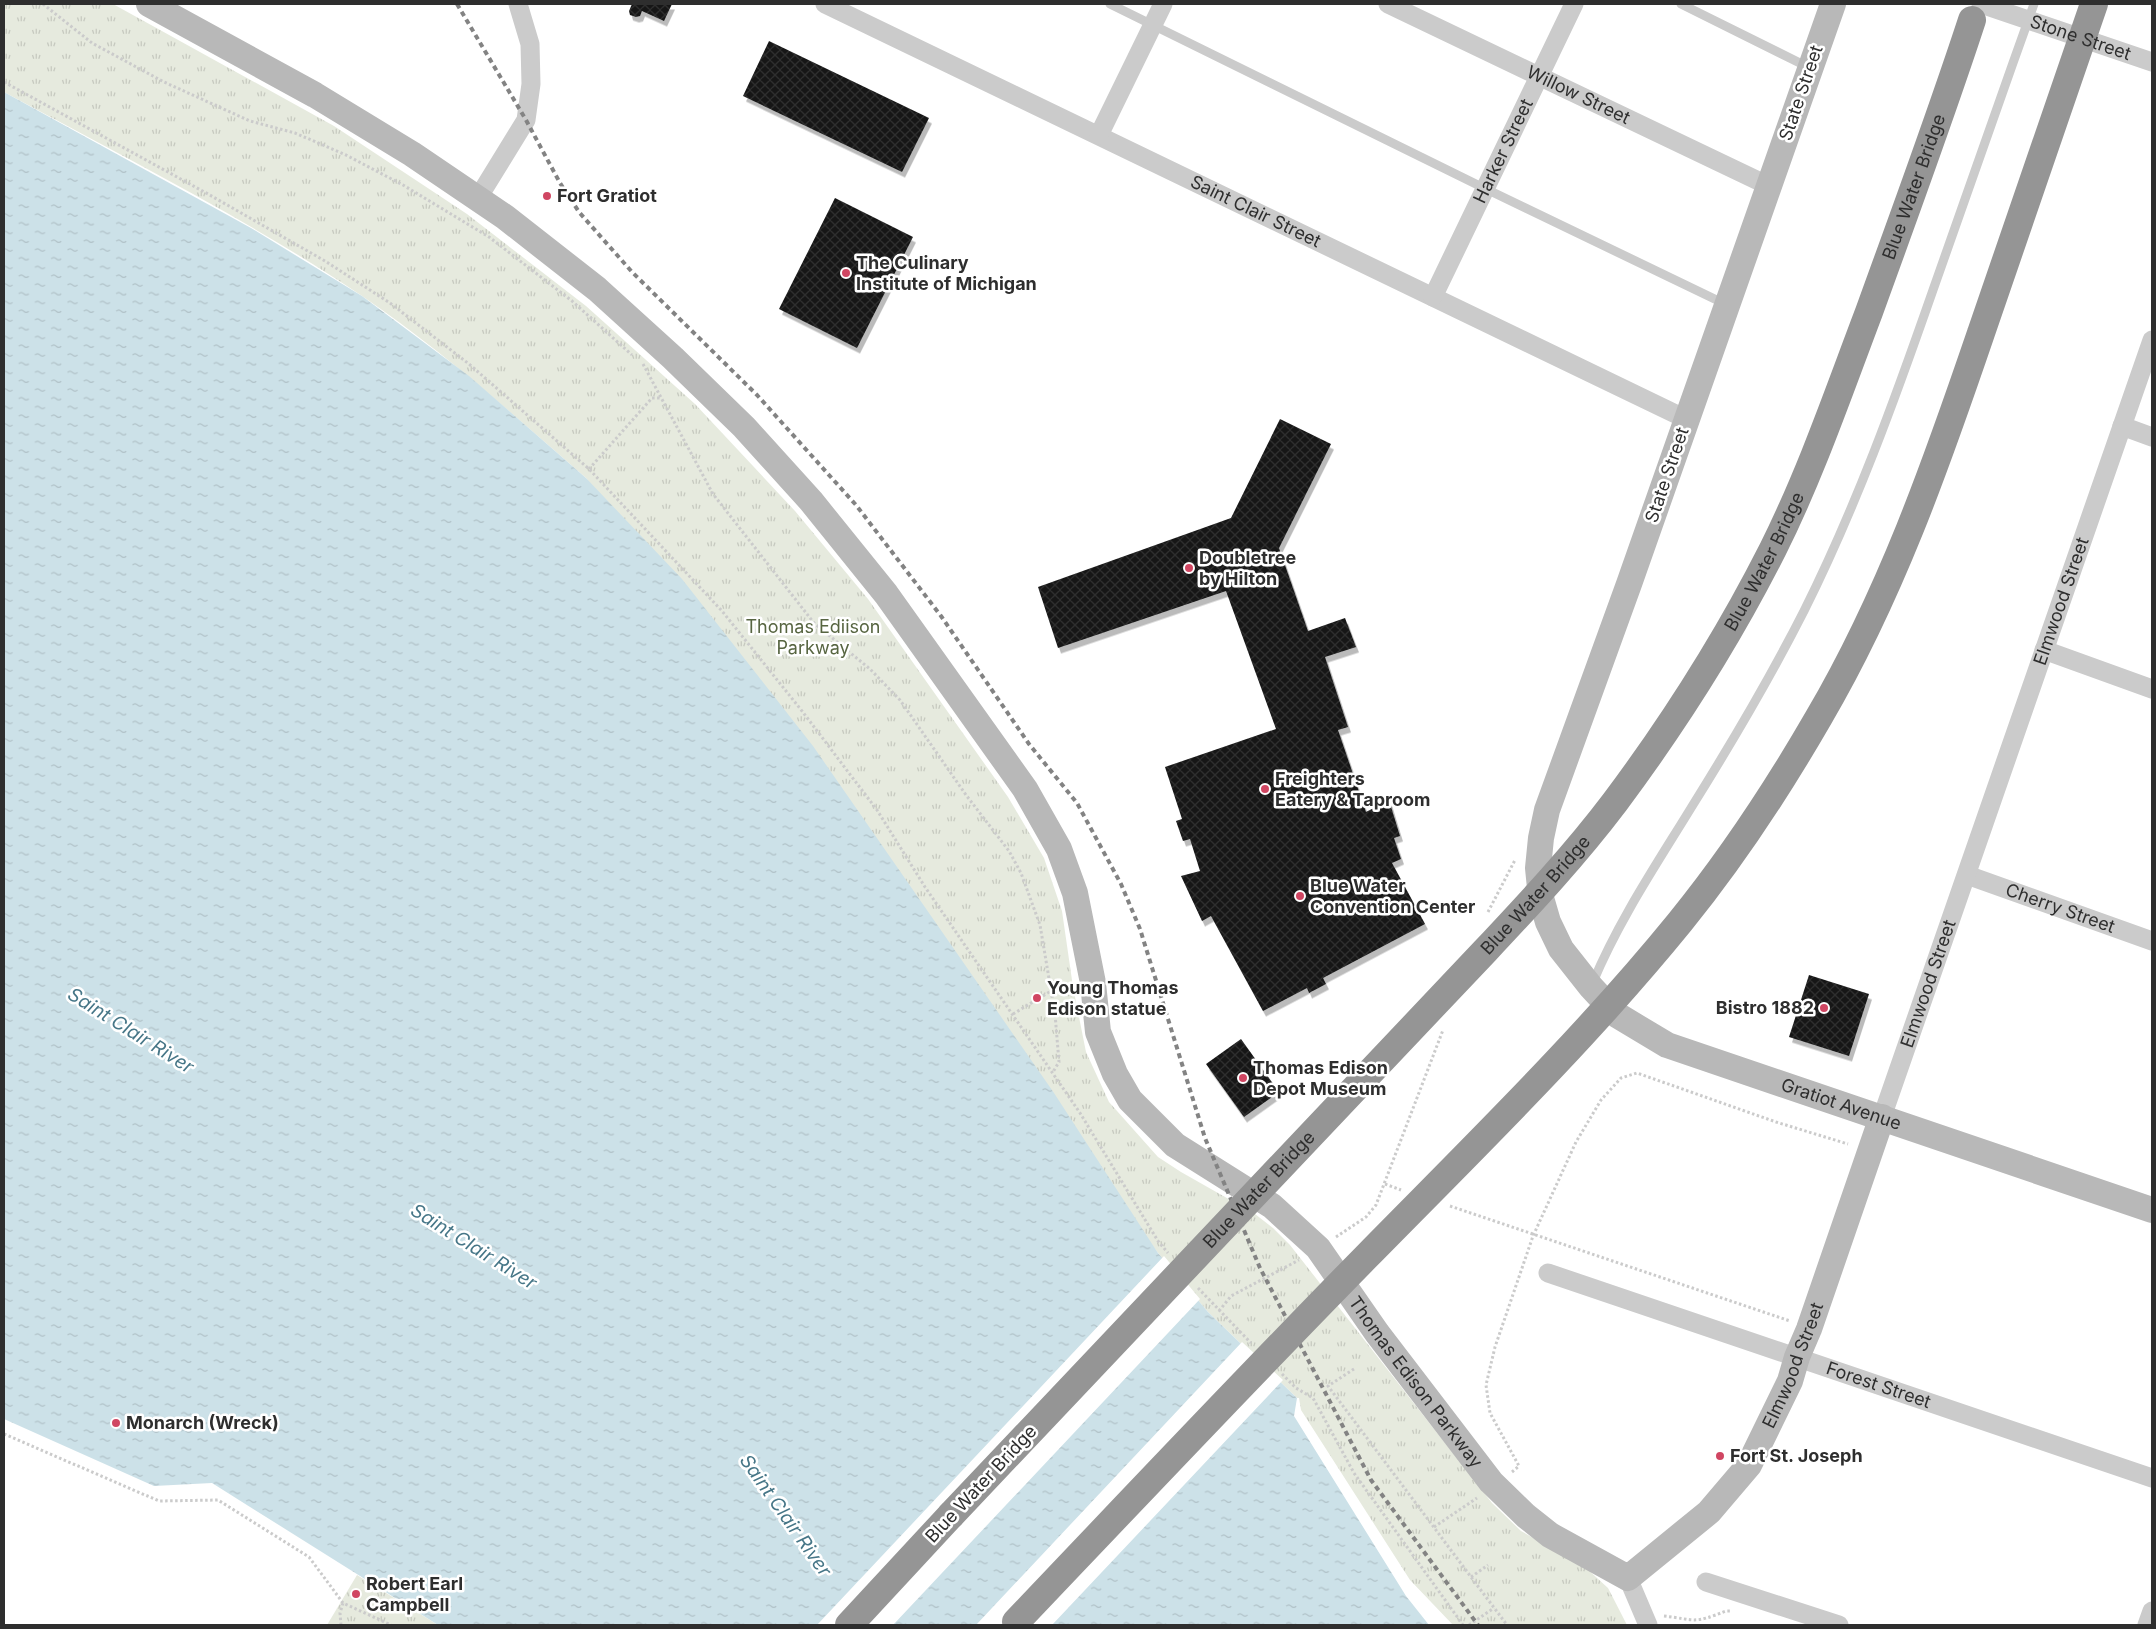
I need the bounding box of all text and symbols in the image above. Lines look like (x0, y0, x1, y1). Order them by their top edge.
street label: Stone Street (2027, 10, 2134, 64)
street label: State Street (1774, 42, 1827, 143)
street label: Willow Street (1524, 61, 1634, 128)
street label: Harker Street (1469, 95, 1537, 206)
street label: Blue Water Bridge (1878, 111, 1949, 262)
street label: Saint Clair Street (1187, 171, 1325, 251)
place label: Fort Gratiot (557, 185, 657, 206)
marker: Fort Gratiot (541, 190, 553, 202)
place label: The Culinary Institute of Michigan (856, 252, 1037, 294)
marker: The Culinary Institute of Michigan (840, 267, 852, 279)
street label: State Street (1640, 424, 1693, 525)
street label: Blue Water Bridge (1720, 489, 1808, 635)
street label: Elmwood Street (2029, 534, 2093, 668)
place label: Doubletree by Hilton (1199, 547, 1296, 589)
marker: Doubletree by Hilton (1183, 562, 1195, 574)
park label: Thomas Ediison Parkway (746, 616, 880, 658)
place label: Freighters Eatery & Taproom (1275, 768, 1430, 810)
marker: Freighters Eatery & Taproom (1259, 783, 1271, 795)
street label: Blue Water Bridge (1476, 831, 1594, 959)
place label: Blue Water Convention Center (1310, 875, 1475, 917)
street label: Cherry Street (2003, 879, 2118, 937)
marker: Blue Water Convention Center (1294, 890, 1306, 902)
street label: Elmwood Street (1896, 917, 1960, 1050)
place label: Young Thomas Edison statue (1047, 977, 1179, 1019)
water label: Saint Clair River (64, 983, 198, 1079)
marker: Young Thomas Edison statue (1031, 992, 1043, 1004)
place label: Bistro 1882 (1716, 997, 1814, 1018)
marker: Bistro 1882 (1818, 1002, 1830, 1014)
place label: Thomas Edison Depot Museum (1253, 1057, 1388, 1099)
marker: Thomas Edison Depot Museum (1237, 1072, 1249, 1084)
street label: Gratiot Avenue (1778, 1074, 1904, 1134)
street label: Blue Water Bridge (1198, 1127, 1319, 1252)
water label: Saint Clair River (407, 1199, 541, 1295)
street label: Thomas Edison Parkway (1345, 1292, 1487, 1472)
street label: Elmwood Street (1758, 1300, 1827, 1431)
street label: Forest Street (1824, 1357, 1934, 1412)
place label: Monarch (Wreck) (126, 1412, 279, 1433)
marker: Monarch (Wreck) (110, 1417, 122, 1429)
street label: Blue Water Bridge (921, 1421, 1041, 1547)
place label: Fort St. Joseph (1730, 1445, 1863, 1466)
water label: Saint Clair River (735, 1450, 837, 1581)
marker: Fort St. Joseph (1714, 1450, 1726, 1462)
place label: Robert Earl Campbell (366, 1573, 463, 1615)
marker: Robert Earl Campbell (350, 1588, 362, 1600)

